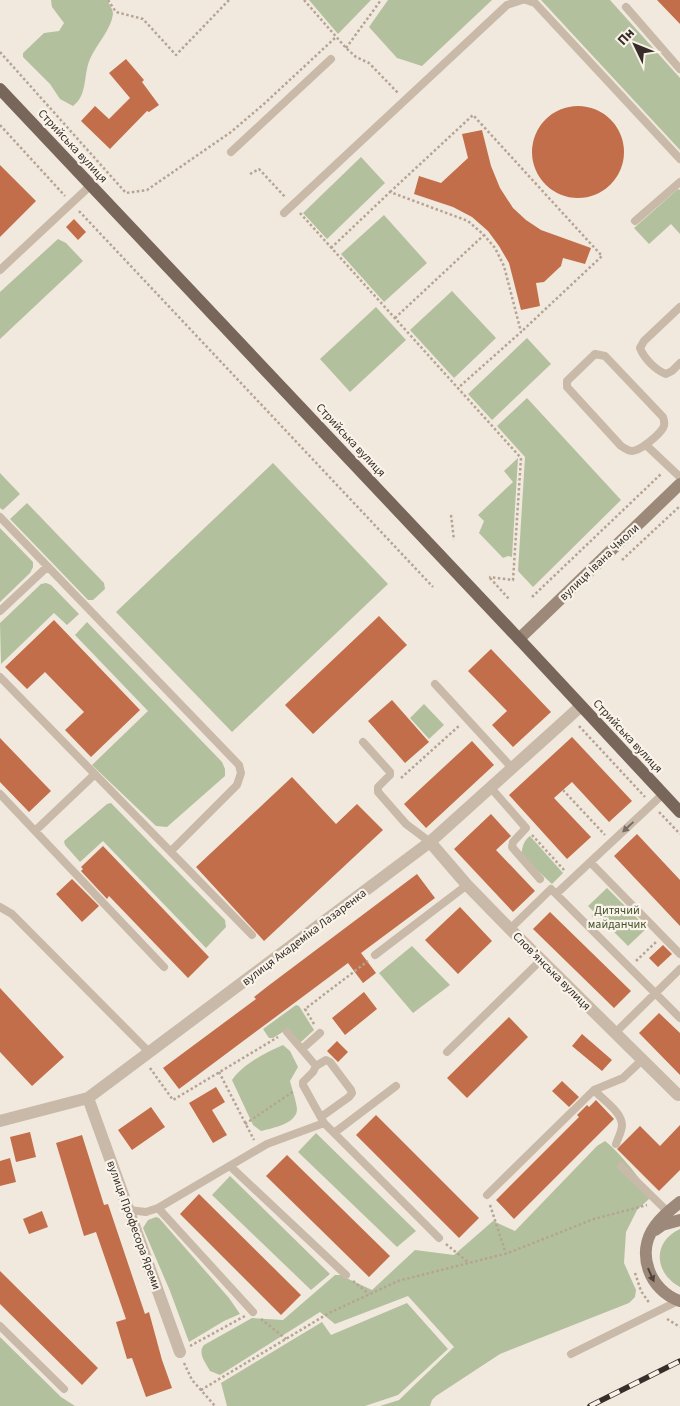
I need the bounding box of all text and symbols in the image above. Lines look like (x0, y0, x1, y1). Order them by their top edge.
north arrow (610, 20, 660, 70)
text: Пн (613, 24, 639, 50)
street label: Стрийська вулиця (34, 106, 111, 187)
street label: Стрийська вулиця (312, 400, 389, 481)
street label: вулиця Івана Чмоли (556, 520, 643, 605)
street label: Стрийська вулиця (589, 696, 666, 777)
one-way arrow (622, 821, 634, 833)
street label: вулиця Академіка Лазаренка (239, 885, 370, 990)
park label: Дитячий майданчик (588, 902, 646, 933)
street label: Словʼянська вулиця (509, 928, 595, 1014)
street label: вулиця Професора Яреми (102, 1158, 165, 1292)
one-way arrow (648, 1268, 656, 1282)

